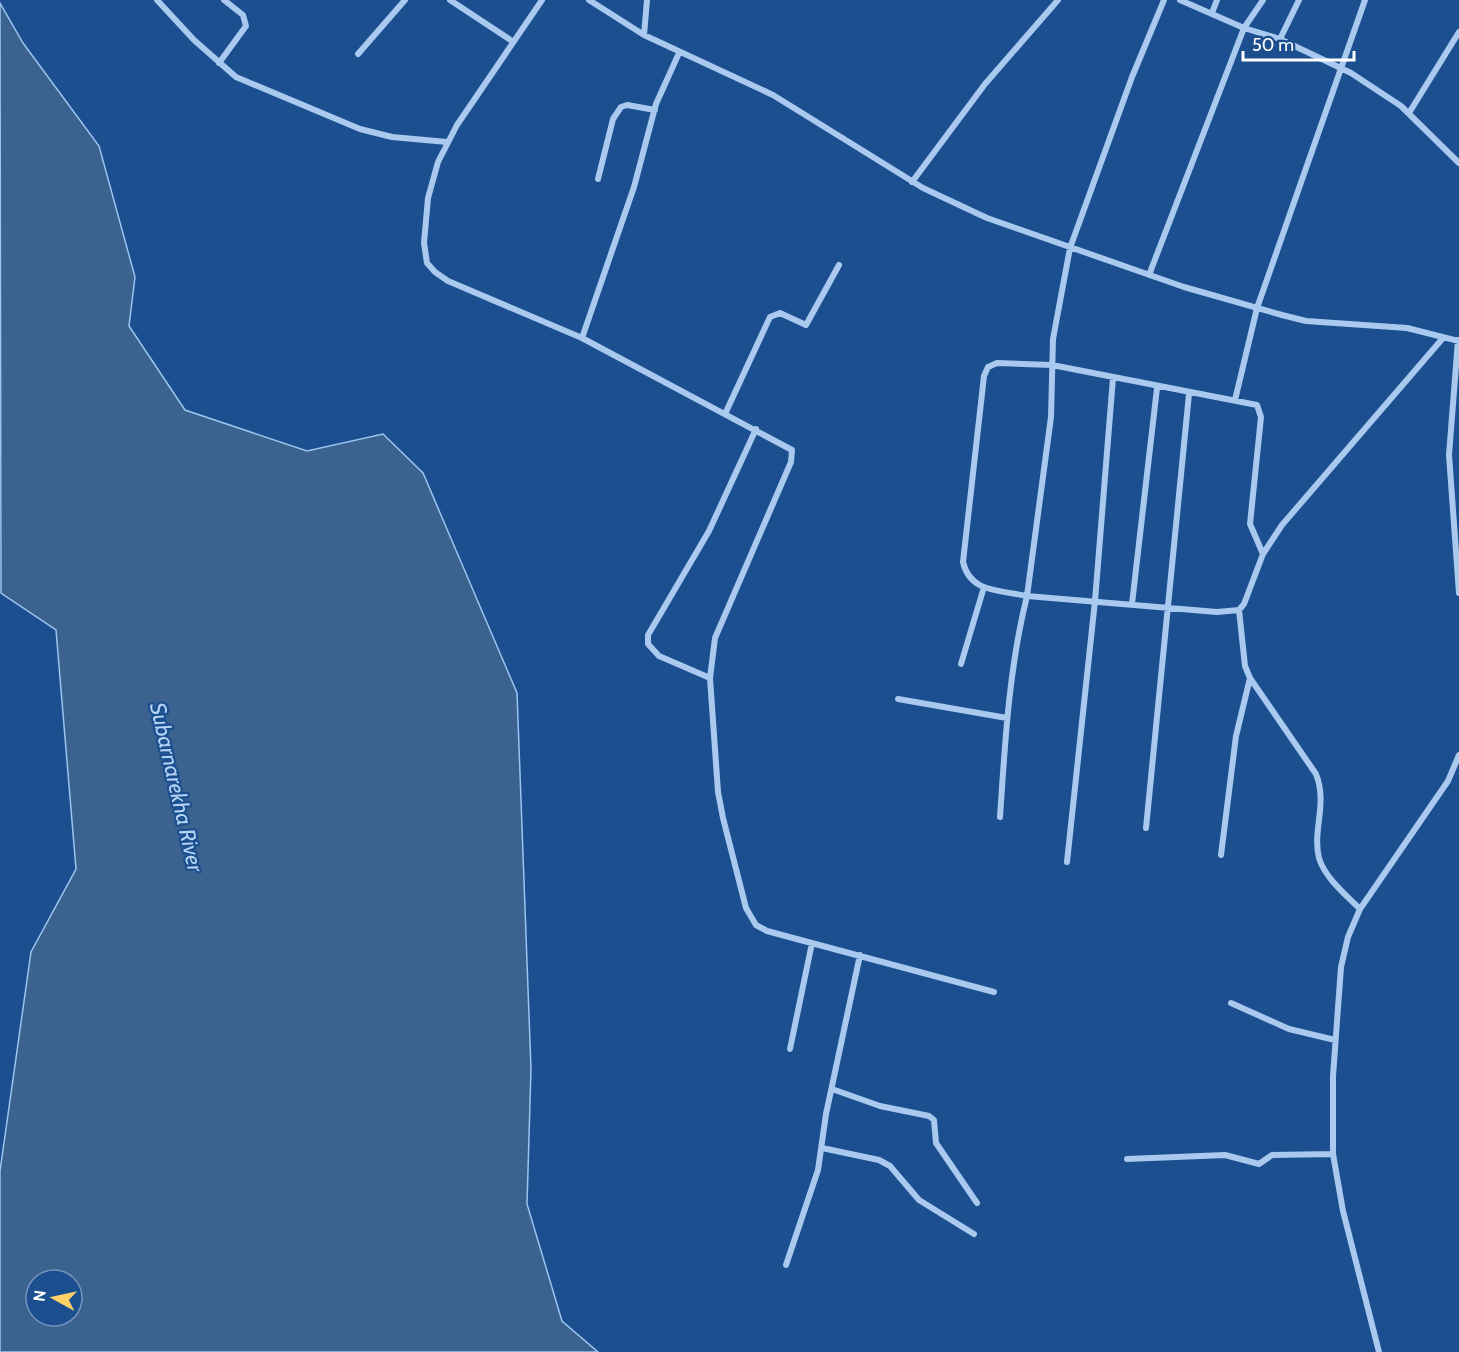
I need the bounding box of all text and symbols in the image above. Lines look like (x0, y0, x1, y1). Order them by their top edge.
scale bar (1243, 24, 1354, 62)
text: 50 m (1252, 34, 1294, 56)
water label: Subarnarekha River (144, 700, 209, 876)
north arrow (24, 1268, 84, 1328)
text: N (29, 1289, 50, 1303)

